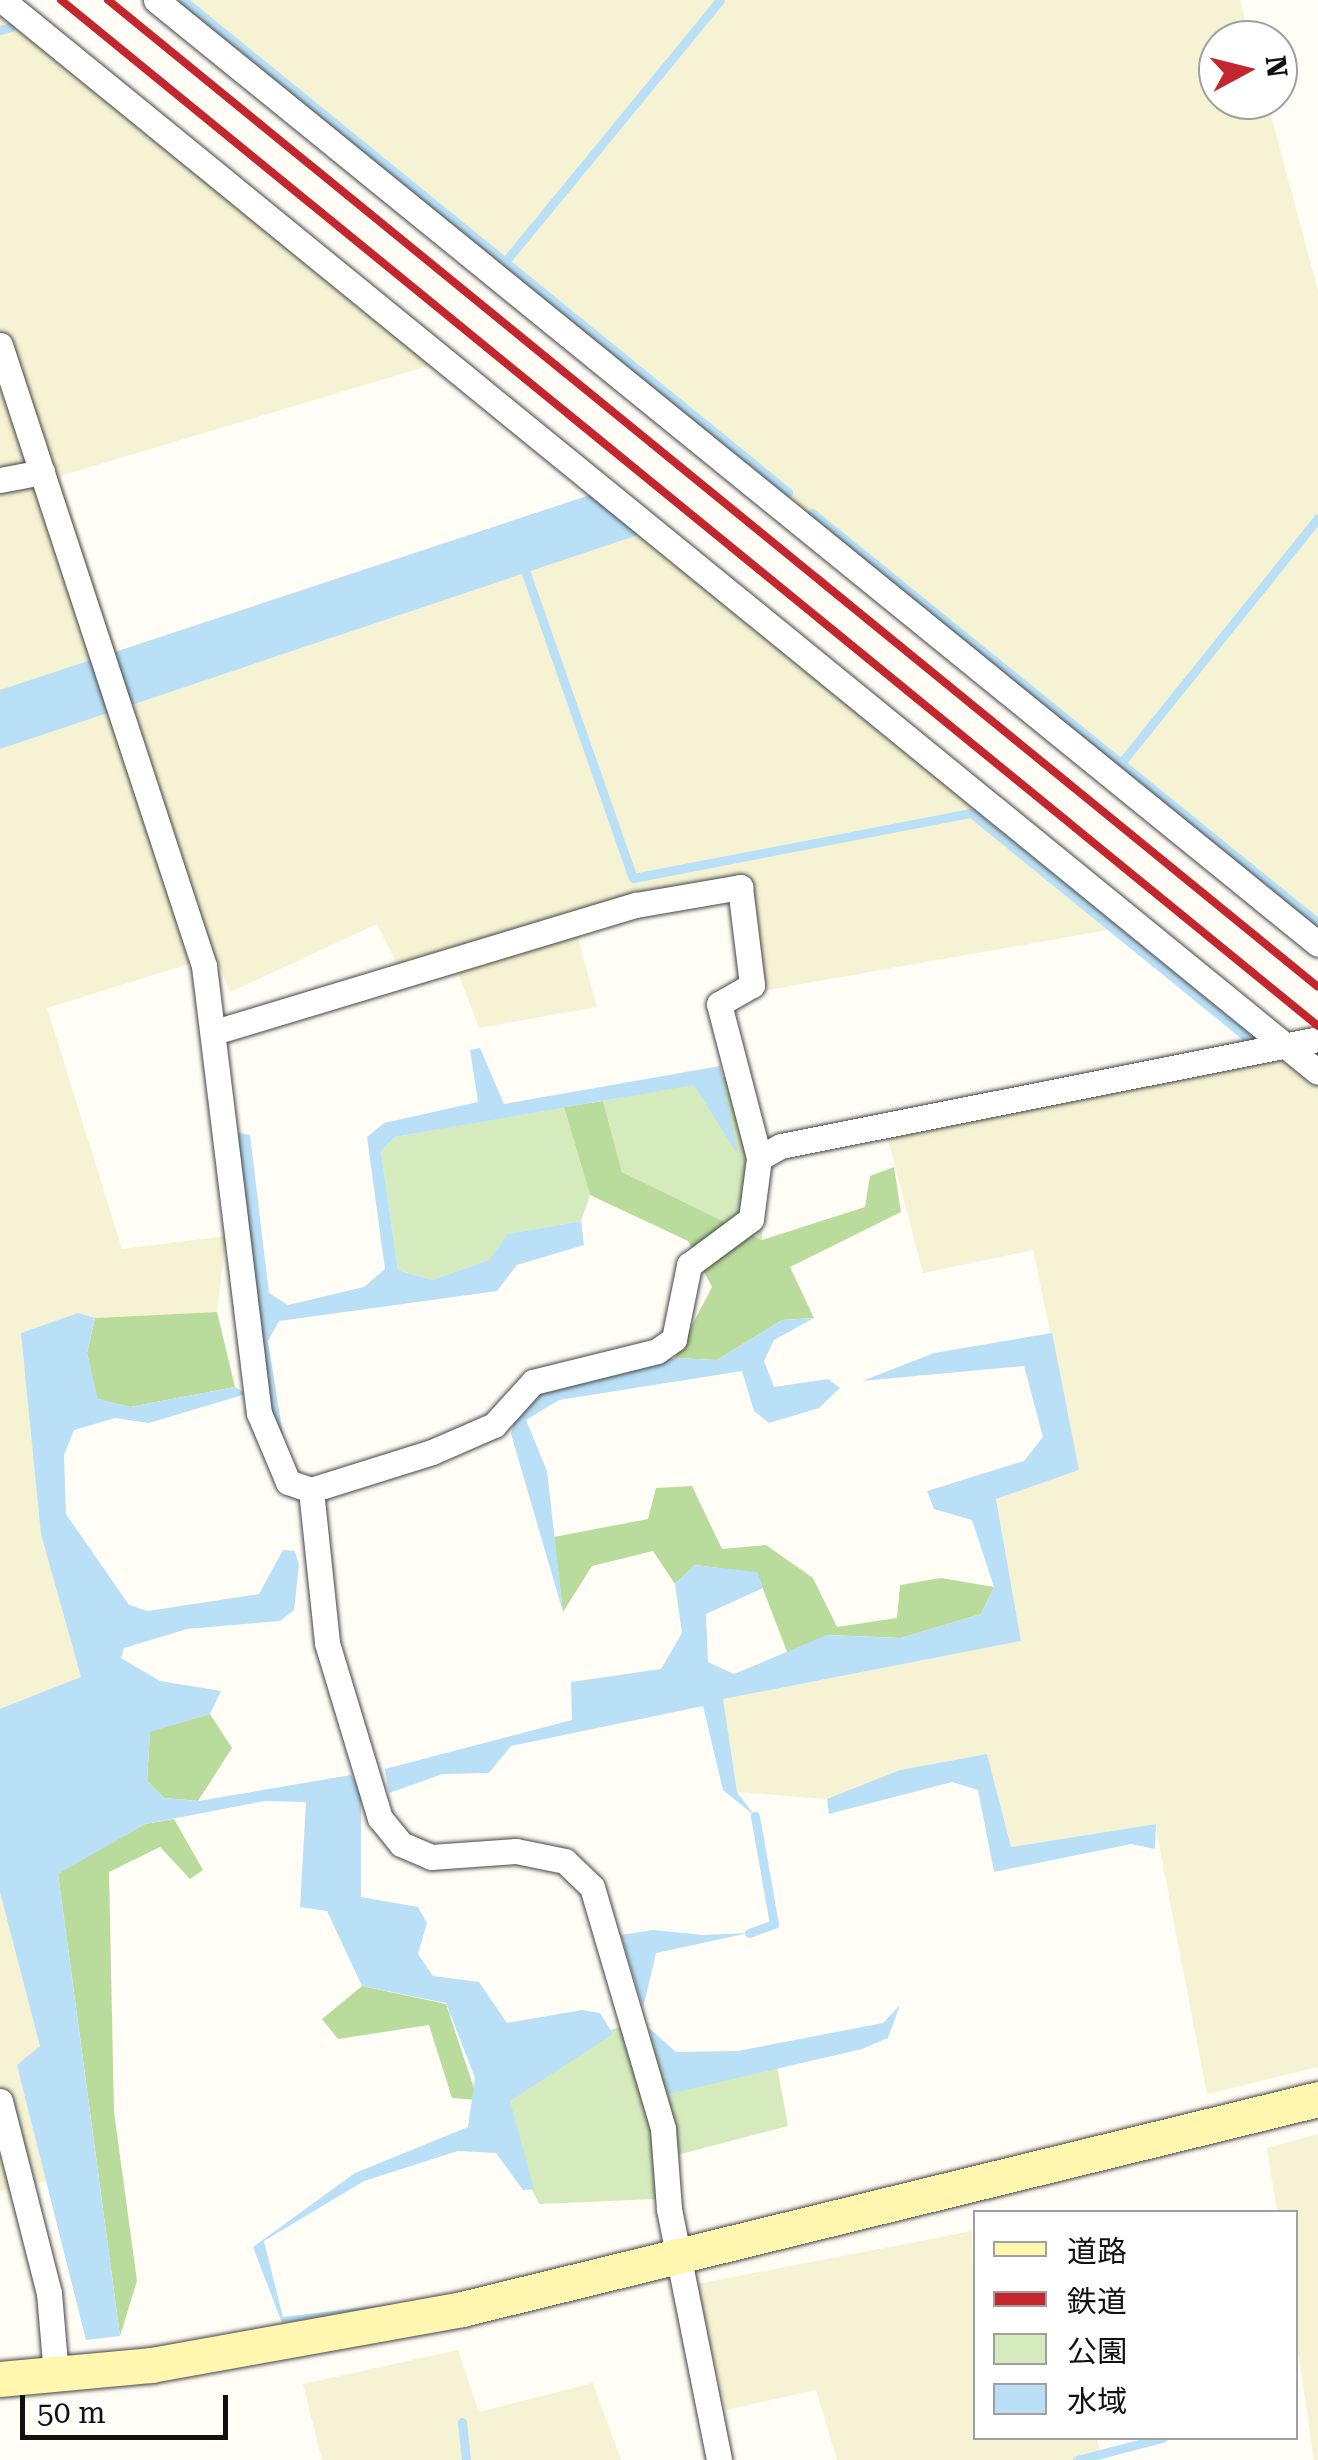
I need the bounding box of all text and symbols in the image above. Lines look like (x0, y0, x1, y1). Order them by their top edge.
north arrow (1198, 20, 1298, 120)
text: N (1259, 54, 1294, 79)
legend (973, 2210, 1298, 2440)
text: 道路 (1067, 2234, 1127, 2269)
text: 鉄道 (1067, 2284, 1127, 2319)
text: 公園 (1067, 2334, 1127, 2369)
scale bar (25, 2375, 232, 2437)
text: 水域 (1067, 2384, 1127, 2419)
text: 50 m (37, 2395, 106, 2430)

